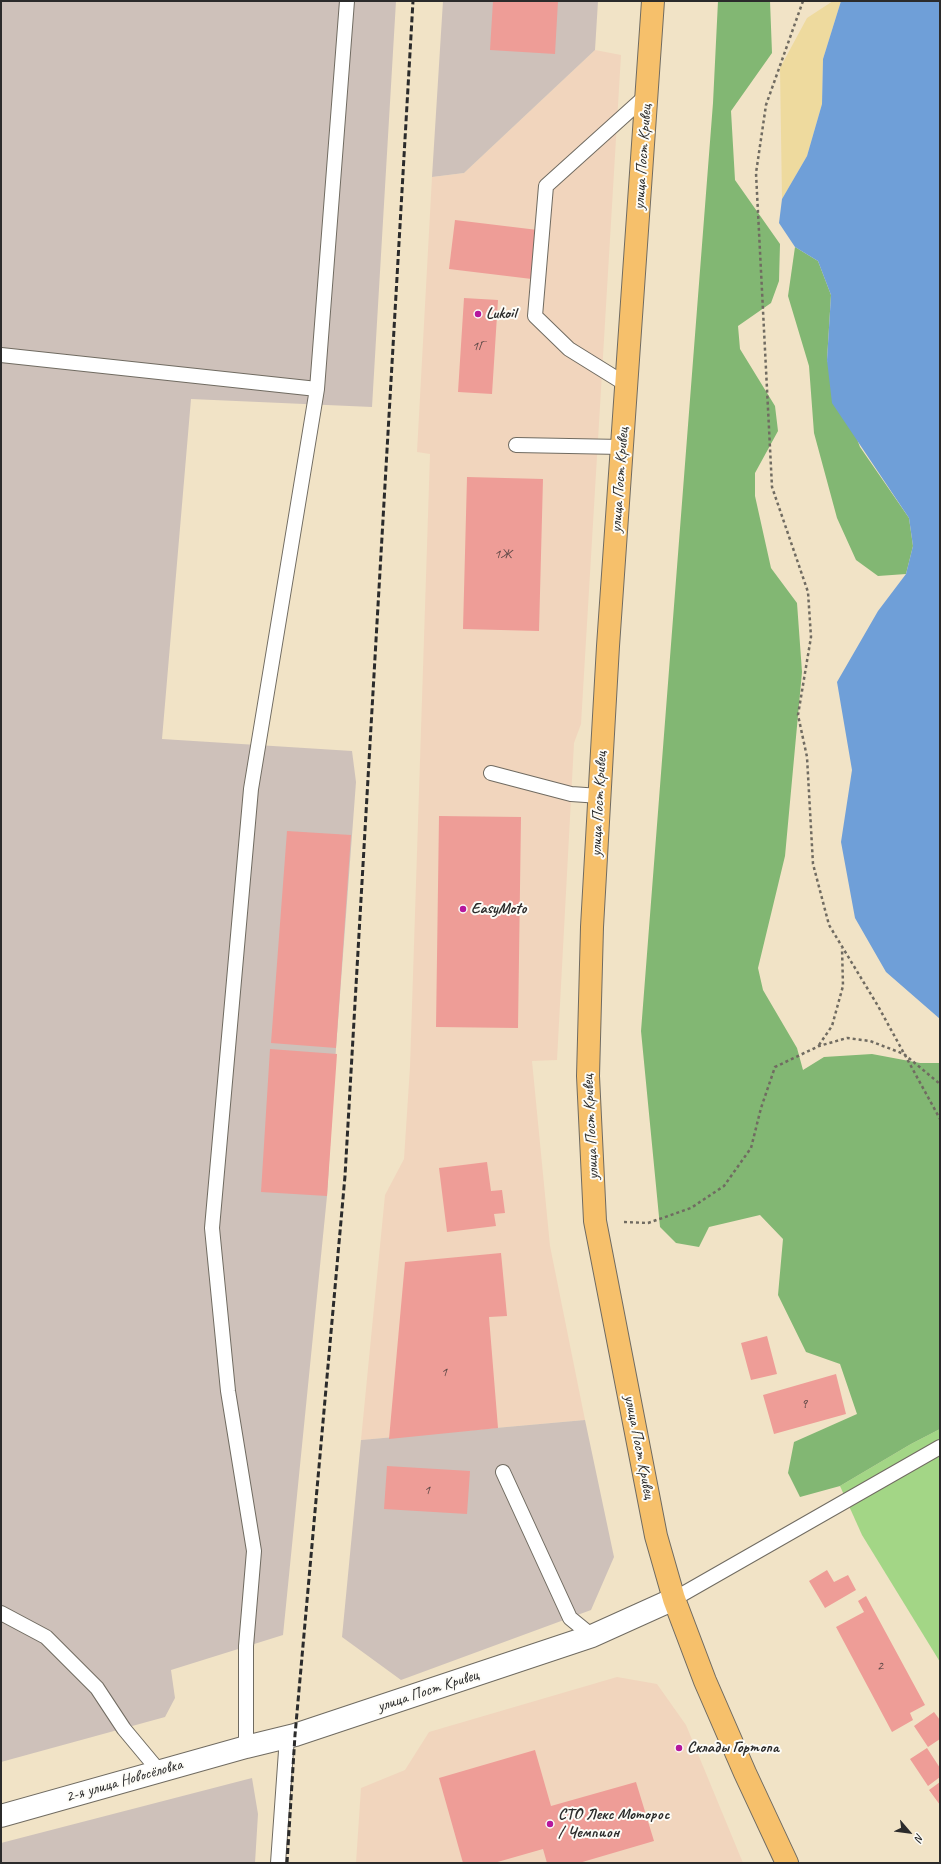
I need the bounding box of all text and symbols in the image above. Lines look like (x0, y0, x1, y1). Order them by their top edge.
street label: улица Пост Кривец (630, 104, 656, 210)
place label: Lukoil (486, 304, 516, 324)
marker: Lukoil (473, 309, 483, 319)
house number: 1Г (472, 338, 484, 354)
street label: улица Пост Кривец (607, 427, 633, 533)
house number: 1Ж (494, 546, 512, 562)
street label: улица Пост Кривец (587, 751, 611, 857)
place label: EasyMoto (471, 899, 526, 919)
marker: EasyMoto (458, 904, 468, 914)
street label: улица Пост Кривец (579, 1074, 603, 1180)
house number: 1 (441, 1364, 447, 1380)
street label: улица Пост Кривец (620, 1393, 658, 1501)
house number: 9 (801, 1396, 807, 1412)
house number: 1 (424, 1482, 430, 1498)
house number: 2 (877, 1658, 883, 1674)
street label: улица Пост Кривец (375, 1666, 481, 1716)
place label: Склады Гортопа (687, 1738, 779, 1758)
marker: Склады Гортопа (674, 1743, 684, 1753)
street label: 2-я улица Новосёловка (63, 1755, 185, 1807)
place label: СТО Лекс Моторос / Чемпион (558, 1805, 669, 1843)
north arrow (889, 1812, 929, 1852)
marker: СТО Лекс Моторос / Чемпион (545, 1819, 555, 1829)
text: N (912, 1831, 927, 1844)

